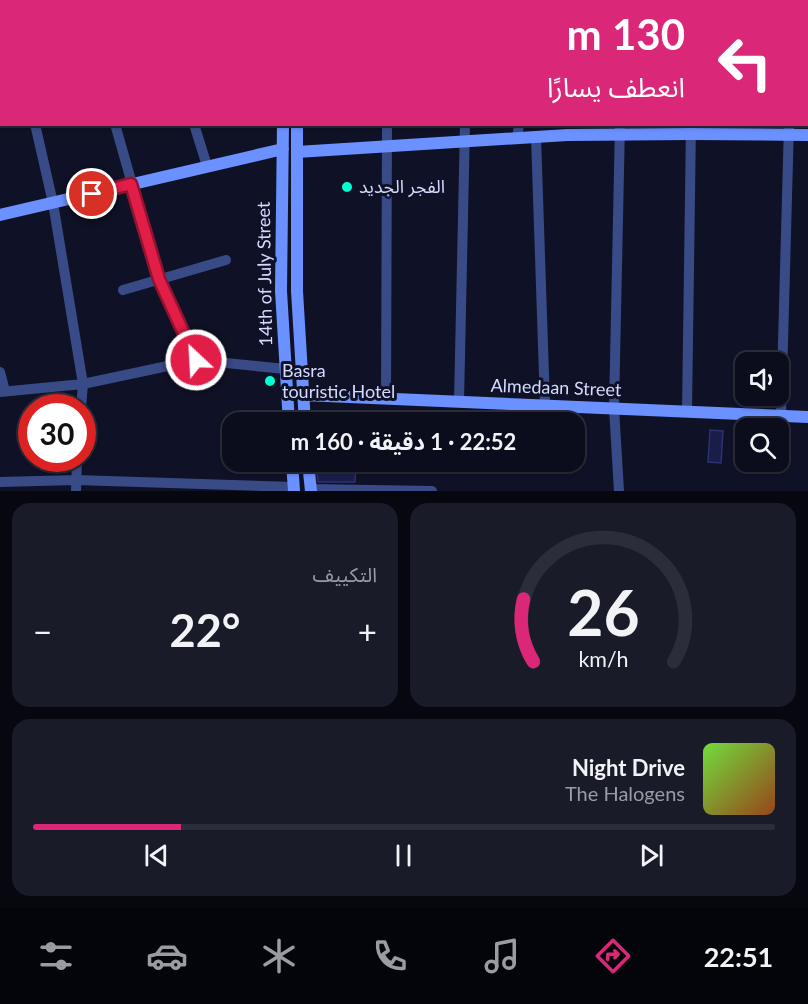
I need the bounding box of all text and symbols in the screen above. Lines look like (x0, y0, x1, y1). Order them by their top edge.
text: 130 m (567, 9, 685, 59)
icon: left (706, 24, 784, 102)
text: انعطف يسارًا (547, 70, 685, 103)
pin (66, 168, 117, 219)
place label: الفجر الجديد (359, 175, 445, 198)
icon: arrive (75, 177, 108, 210)
marker: الفجر الجديد (340, 180, 354, 194)
street label: 14th of July Street (252, 201, 276, 346)
position arrow (164, 328, 228, 392)
map controls (735, 352, 789, 472)
button: sound (735, 352, 789, 406)
place label: Basra touristic Hotel (282, 359, 395, 402)
marker: Basra touristic Hotel (263, 374, 277, 388)
street label: Almedaan Street (490, 374, 622, 400)
speed limit sign: 30 (18, 394, 96, 472)
button: search (735, 418, 789, 472)
text: 22:52 · 1 دقيقة · 160 m (291, 428, 516, 455)
text: التكييف (313, 562, 377, 586)
text: 26 (567, 574, 639, 649)
text: 22° (170, 603, 240, 657)
text: − (33, 611, 52, 651)
text: + (358, 611, 377, 651)
text: km/h (578, 646, 628, 672)
text: Night Drive (572, 754, 685, 781)
text: The Halogens (565, 781, 685, 805)
icon: previous (140, 839, 173, 872)
icon: pause (387, 839, 420, 872)
icon: next (635, 839, 668, 872)
icon: filters (35, 935, 77, 977)
icon: car (146, 935, 188, 977)
icon: climate (258, 935, 300, 977)
icon: phone (369, 935, 411, 977)
icon: music (481, 935, 523, 977)
icon: directions (592, 935, 634, 977)
text: 22:51 (704, 940, 773, 973)

